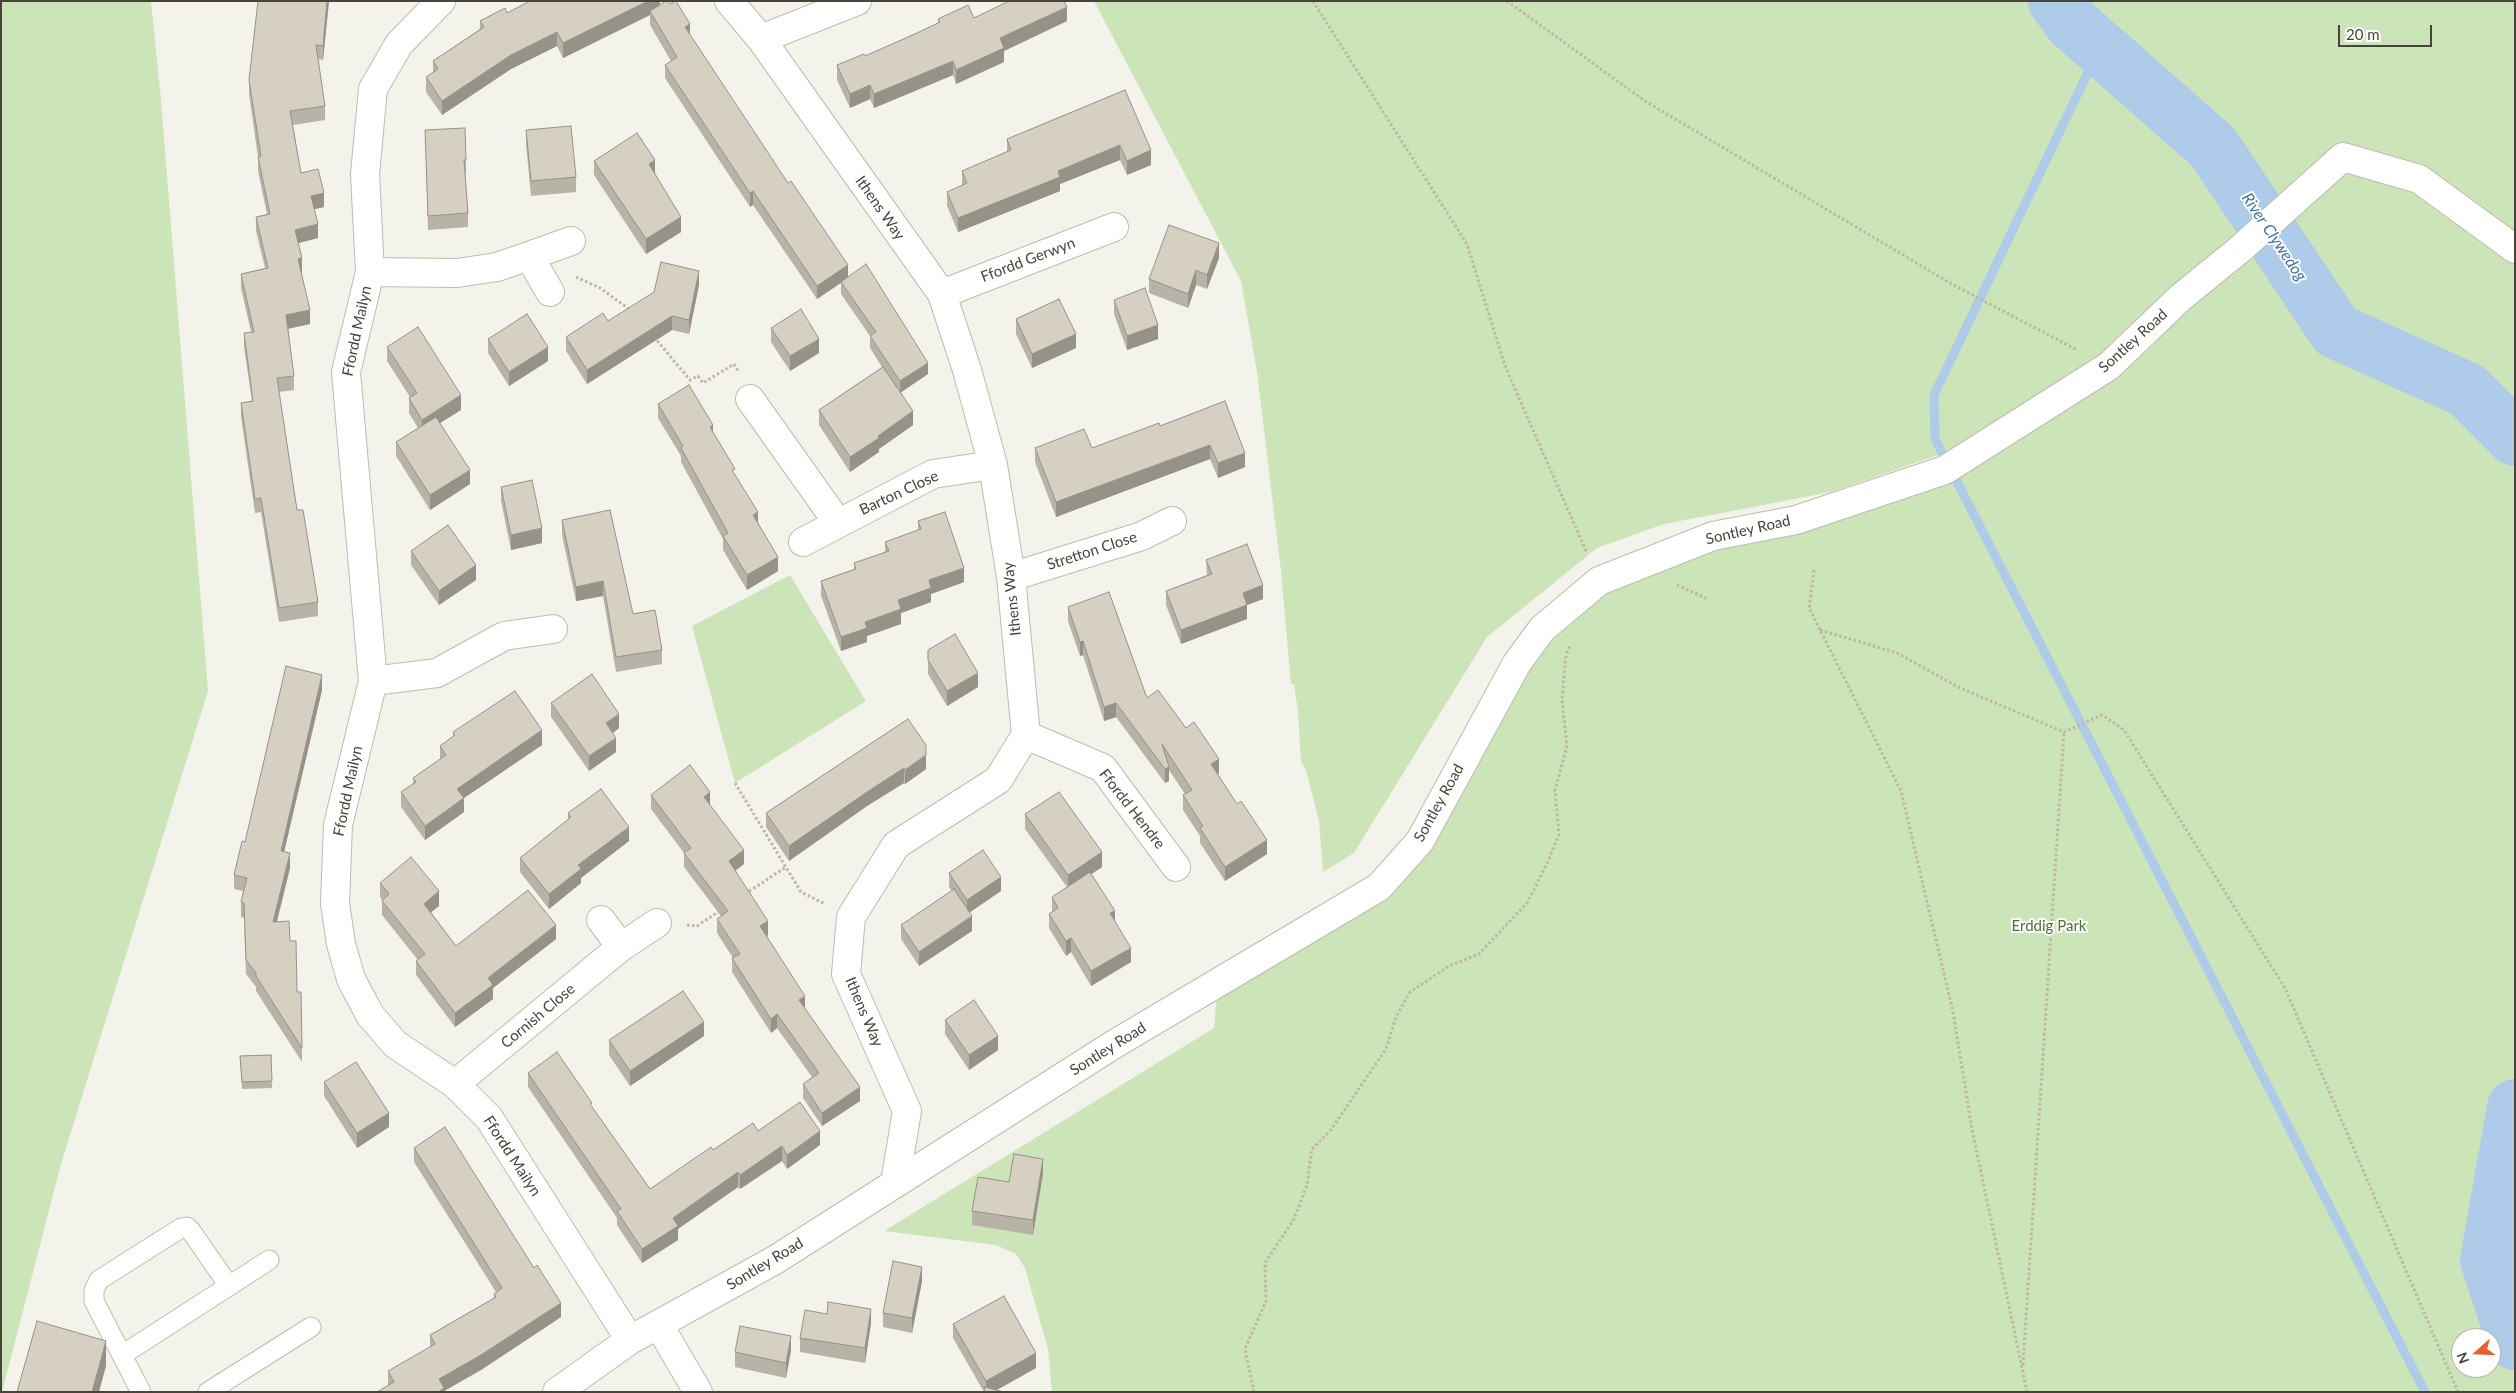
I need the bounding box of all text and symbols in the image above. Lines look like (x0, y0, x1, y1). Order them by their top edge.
scale bar (2341, 15, 2435, 47)
text: 20 m (2346, 25, 2380, 43)
street label: Ithens Way (851, 173, 909, 243)
water label: River Clywedog (2237, 189, 2311, 285)
street label: Ffordd Gerwyn (978, 234, 1078, 286)
street label: Ffordd Mailyn (339, 284, 375, 378)
street label: Sontley Road (2095, 305, 2171, 377)
street label: Barton Close (857, 467, 941, 519)
street label: Sontley Road (1704, 512, 1792, 548)
street label: Stretton Close (1045, 528, 1139, 574)
street label: Ithens Way (999, 561, 1025, 637)
street label: Ffordd Mailyn (330, 744, 366, 838)
street label: Sontley Road (1410, 761, 1468, 845)
street label: Ffordd Hendre (1095, 765, 1169, 853)
park label: Erddig Park (2012, 917, 2086, 935)
street label: Ithens Way (841, 974, 887, 1050)
street label: Cornish Close (497, 980, 579, 1052)
street label: Sontley Road (1067, 1018, 1149, 1080)
street label: Ffordd Mailyn (479, 1113, 545, 1199)
street label: Sontley Road (723, 1234, 807, 1294)
north arrow (2451, 1328, 2501, 1378)
text: N (2453, 1350, 2472, 1366)

